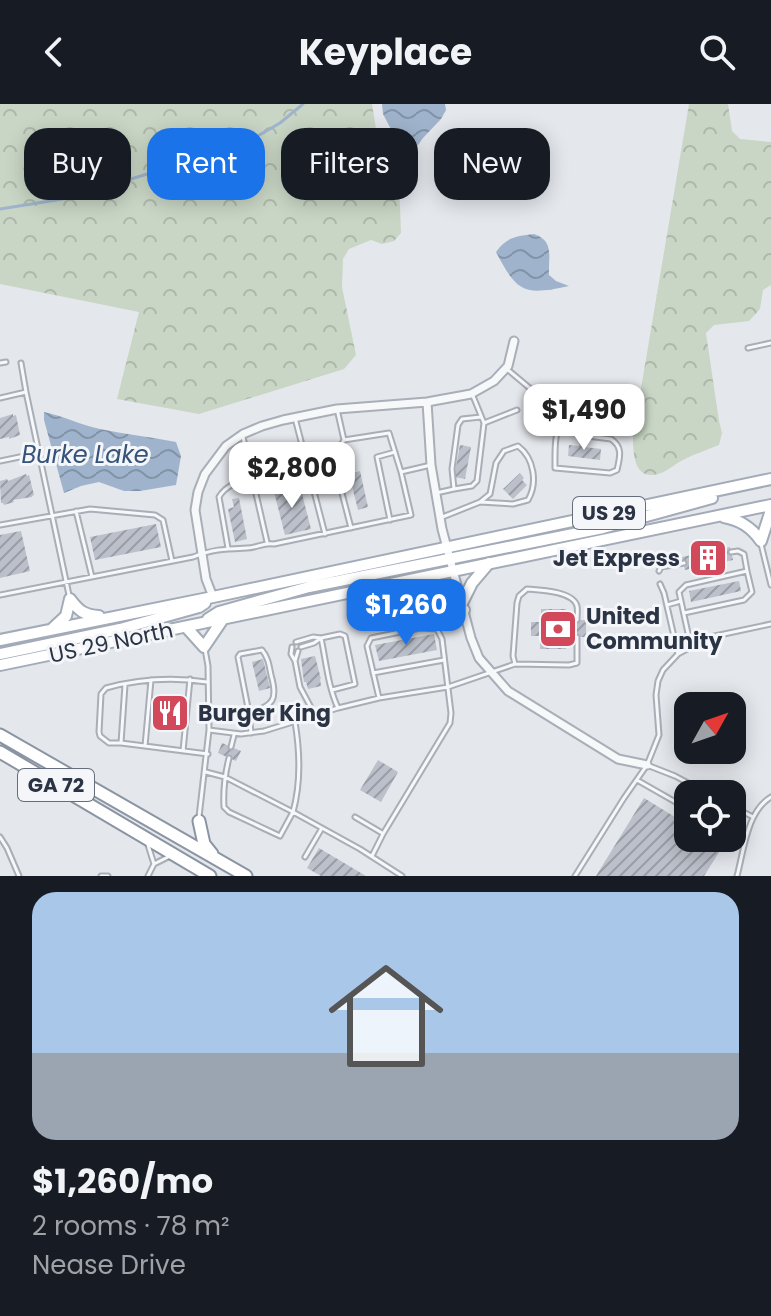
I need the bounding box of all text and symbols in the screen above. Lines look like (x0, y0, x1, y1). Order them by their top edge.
text: Keyplace (299, 27, 472, 78)
icon: back (32, 30, 76, 74)
icon: search (695, 30, 739, 74)
chip: Buy (24, 128, 131, 200)
chip: Rent (147, 128, 265, 200)
chip: Filters (281, 128, 418, 200)
chip: New (434, 128, 550, 200)
pin: $1,490 (519, 384, 649, 452)
text: $1,490 (542, 392, 626, 428)
water label: Burke Lake (21, 438, 149, 471)
pin: $2,800 (227, 442, 357, 510)
text: $2,800 (247, 450, 337, 486)
road number: US 29 (573, 497, 645, 529)
building icon: Jet Express (687, 537, 729, 579)
place label: Jet Express (553, 543, 680, 574)
pin: $1,260 (341, 579, 471, 647)
text: $1,260 (365, 587, 447, 623)
place label: United Community (586, 601, 722, 657)
bank icon: United Community (537, 608, 579, 650)
street label: US 29 North (46, 614, 176, 671)
restaurant icon: Burger King (149, 692, 191, 734)
north arrow (674, 692, 746, 764)
map controls (674, 692, 746, 852)
place label: Burger King (198, 698, 331, 729)
road number: GA 72 (18, 769, 94, 801)
button: locate (674, 780, 746, 852)
icon: home (314, 944, 458, 1088)
text: $1,260/mo (32, 1157, 213, 1205)
text: 2 rooms · 78 m² (32, 1208, 230, 1244)
text: Nease Drive (32, 1247, 186, 1283)

